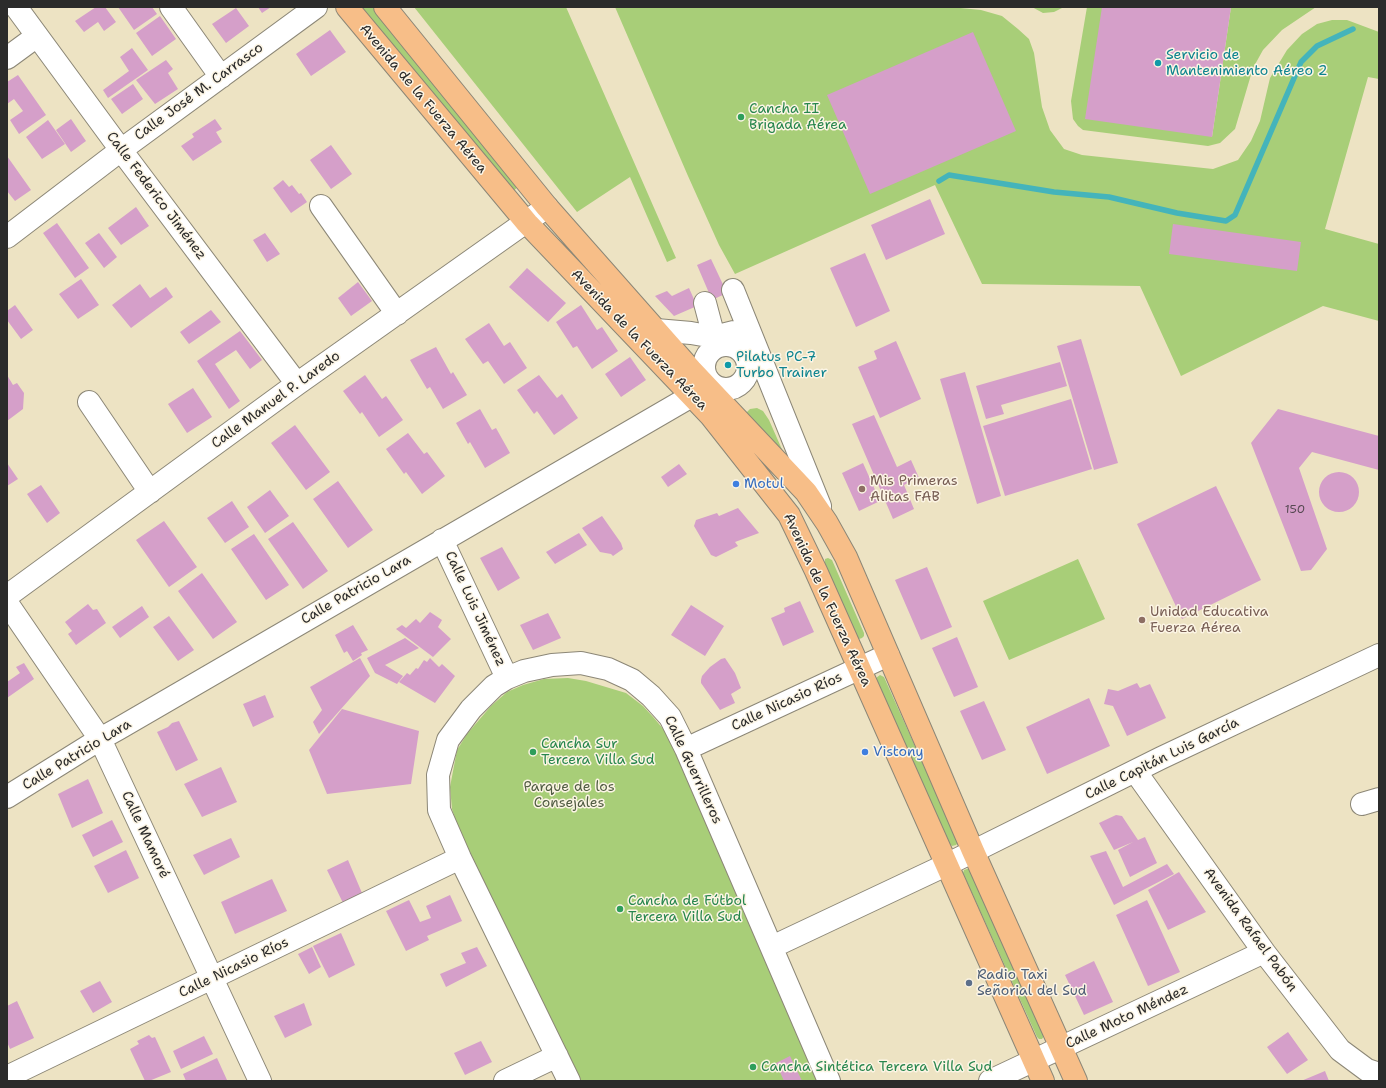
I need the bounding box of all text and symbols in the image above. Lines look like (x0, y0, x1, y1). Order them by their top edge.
street label: Avenida de la Fuerza Aérea (356, 21, 490, 177)
street label: Calle José M. Carrasco (131, 40, 267, 144)
place label: Servicio de Mantenimiento Aéreo 2 (1166, 47, 1328, 80)
marker: Servicio de Mantenimiento Aéreo 2 (1153, 58, 1163, 68)
place label: Cancha II Brigada Aérea (749, 101, 847, 134)
marker: Cancha II Brigada Aérea (736, 112, 746, 122)
street label: Calle Federico Jiménez (102, 129, 210, 263)
street label: Avenida de la Fuerza Aérea (567, 266, 711, 414)
street label: Calle Manuel P. Laredo (208, 348, 344, 452)
place label: Pilatus PC-7 Turbo Trainer (736, 349, 827, 382)
marker: Pilatus PC-7 Turbo Trainer (723, 360, 733, 370)
place label: Mis Primeras Alitas FAB (870, 473, 958, 506)
place label: Motul (744, 476, 784, 492)
marker: Motul (731, 479, 741, 489)
marker: Mis Primeras Alitas FAB (857, 484, 867, 494)
house number: 150 (1285, 503, 1305, 517)
street label: Avenida de la Fuerza Aérea (779, 511, 875, 689)
street label: Calle Luis Jiménez (441, 549, 509, 669)
street label: Calle Patricio Lara (298, 552, 414, 628)
place label: Unidad Educativa Fuerza Aérea (1150, 604, 1268, 636)
marker: Unidad Educativa Fuerza Aérea (1137, 615, 1147, 625)
street label: Calle Nicasio Ríos (729, 669, 845, 735)
street label: Calle Guerrilleros (661, 713, 725, 827)
street label: Calle Capitán Luis García (1082, 714, 1242, 804)
street label: Calle Patricio Lara (20, 716, 134, 794)
place label: Cancha Sur Tercera Villa Sud (541, 736, 655, 768)
place label: Vistony (873, 744, 923, 760)
marker: Cancha Sur Tercera Villa Sud (528, 747, 538, 757)
marker: Vistony (860, 747, 870, 757)
park label: Parque de los Consejales (523, 779, 615, 812)
street label: Calle Mamoré (117, 789, 173, 881)
street label: Avenida Rafael Pabón (1199, 865, 1301, 995)
place label: Cancha de Fútbol Tercera Villa Sud (628, 893, 746, 926)
marker: Cancha de Fútbol Tercera Villa Sud (615, 904, 625, 914)
street label: Calle Nicasio Ríos (176, 934, 292, 1002)
place label: Radio Taxi Señorial del Sud (977, 967, 1087, 1000)
marker: Radio Taxi Señorial del Sud (964, 978, 974, 988)
street label: Calle Moto Méndez (1063, 981, 1191, 1053)
place label: Cancha Sintética Tercera Villa Sud (761, 1059, 992, 1075)
marker: Cancha Sintética Tercera Villa Sud (748, 1062, 758, 1072)

